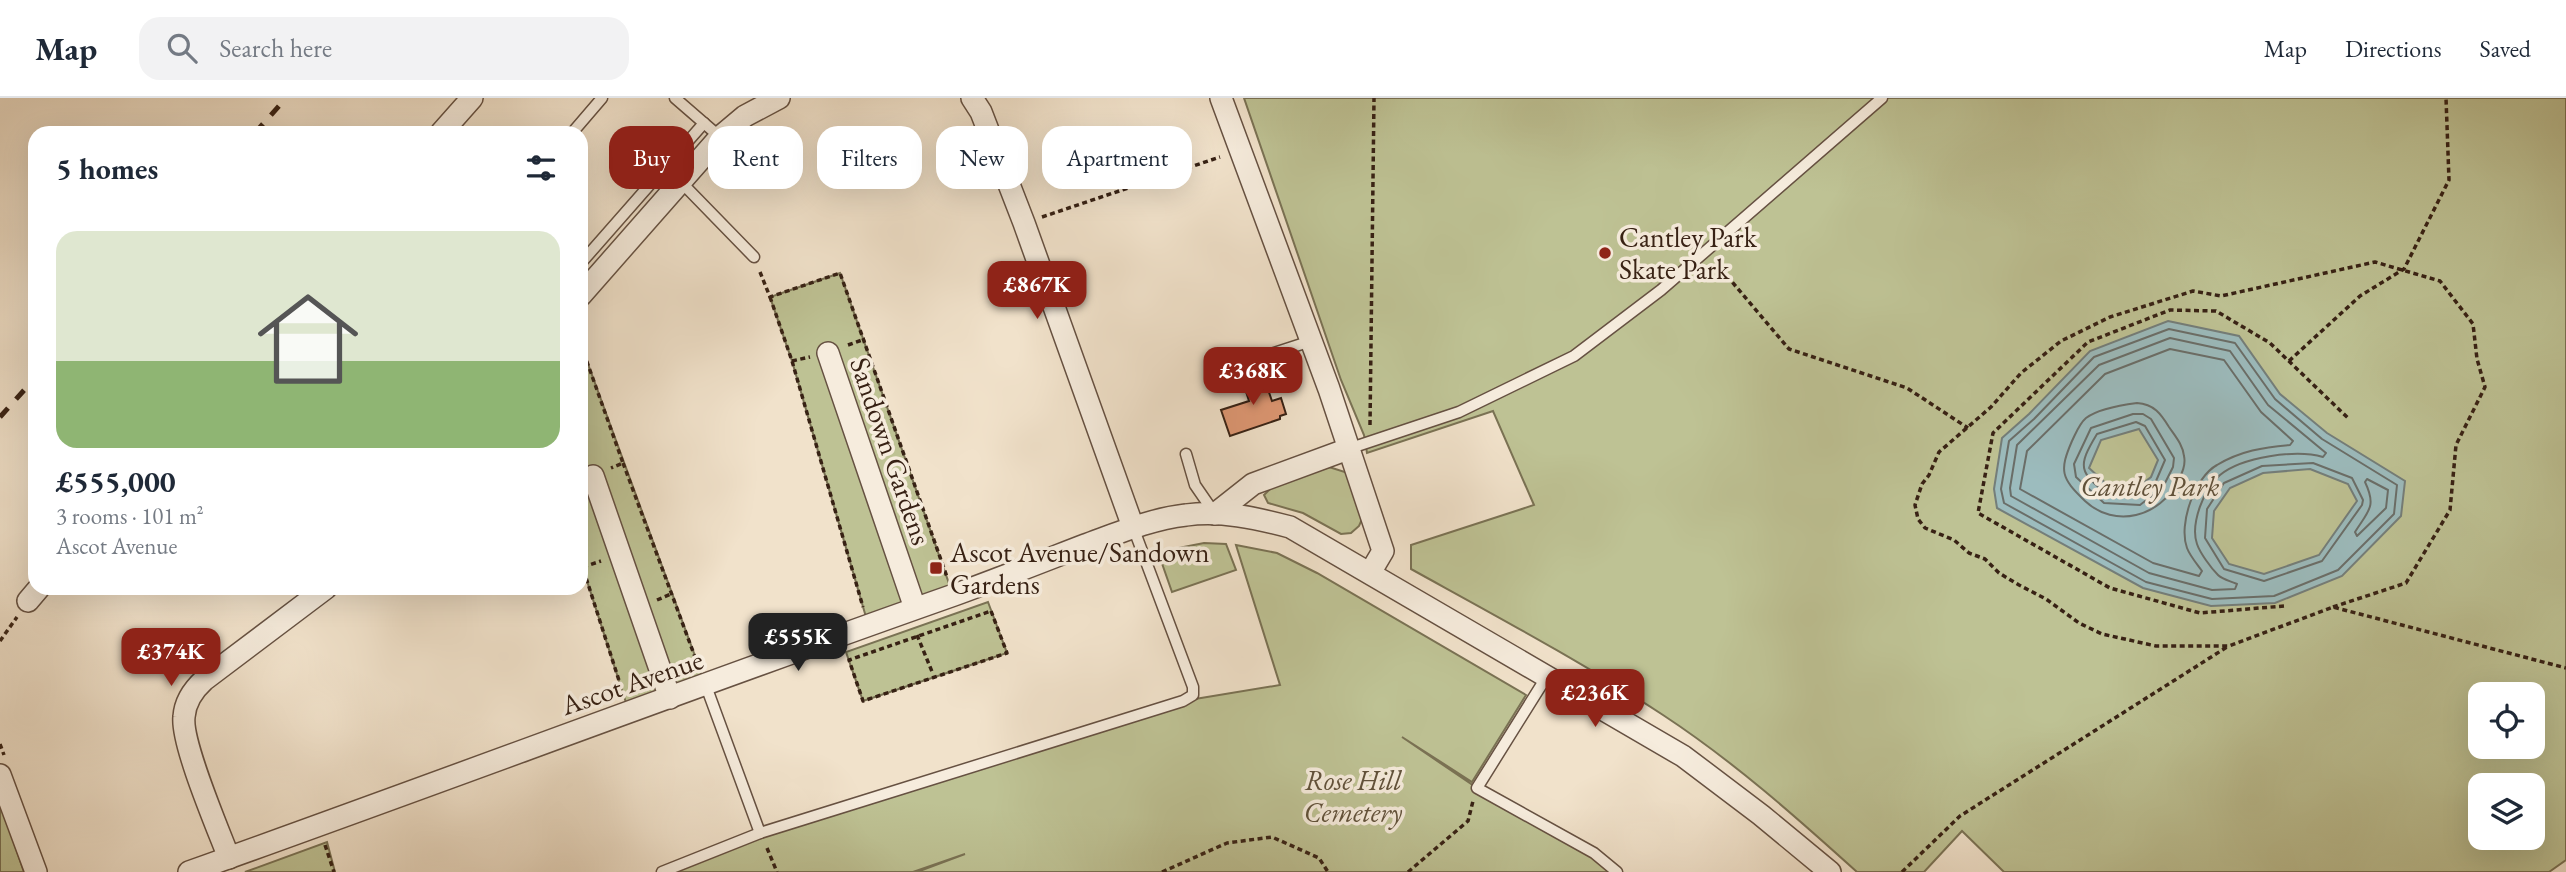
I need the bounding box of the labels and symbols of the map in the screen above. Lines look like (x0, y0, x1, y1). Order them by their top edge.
place label: Cantley Park Skate Park (1619, 219, 1758, 287)
marker: Cantley Park Skate Park (1597, 245, 1613, 261)
pin: £867K (988, 262, 1086, 321)
pin: £368K (1204, 348, 1302, 407)
street label: Sandown Gardens (842, 352, 940, 550)
park label: Cantley Park (2081, 468, 2220, 504)
place label: Ascot Avenue/Sandown Gardens (949, 534, 1210, 602)
marker: Ascot Avenue/Sandown Gardens (928, 560, 944, 576)
pin: £555K (749, 614, 847, 673)
pin: £374K (122, 628, 220, 688)
street label: Ascot Avenue (555, 641, 708, 723)
pin: £236K (1546, 670, 1644, 729)
park label: Rose Hill Cemetery (1304, 762, 1403, 830)

